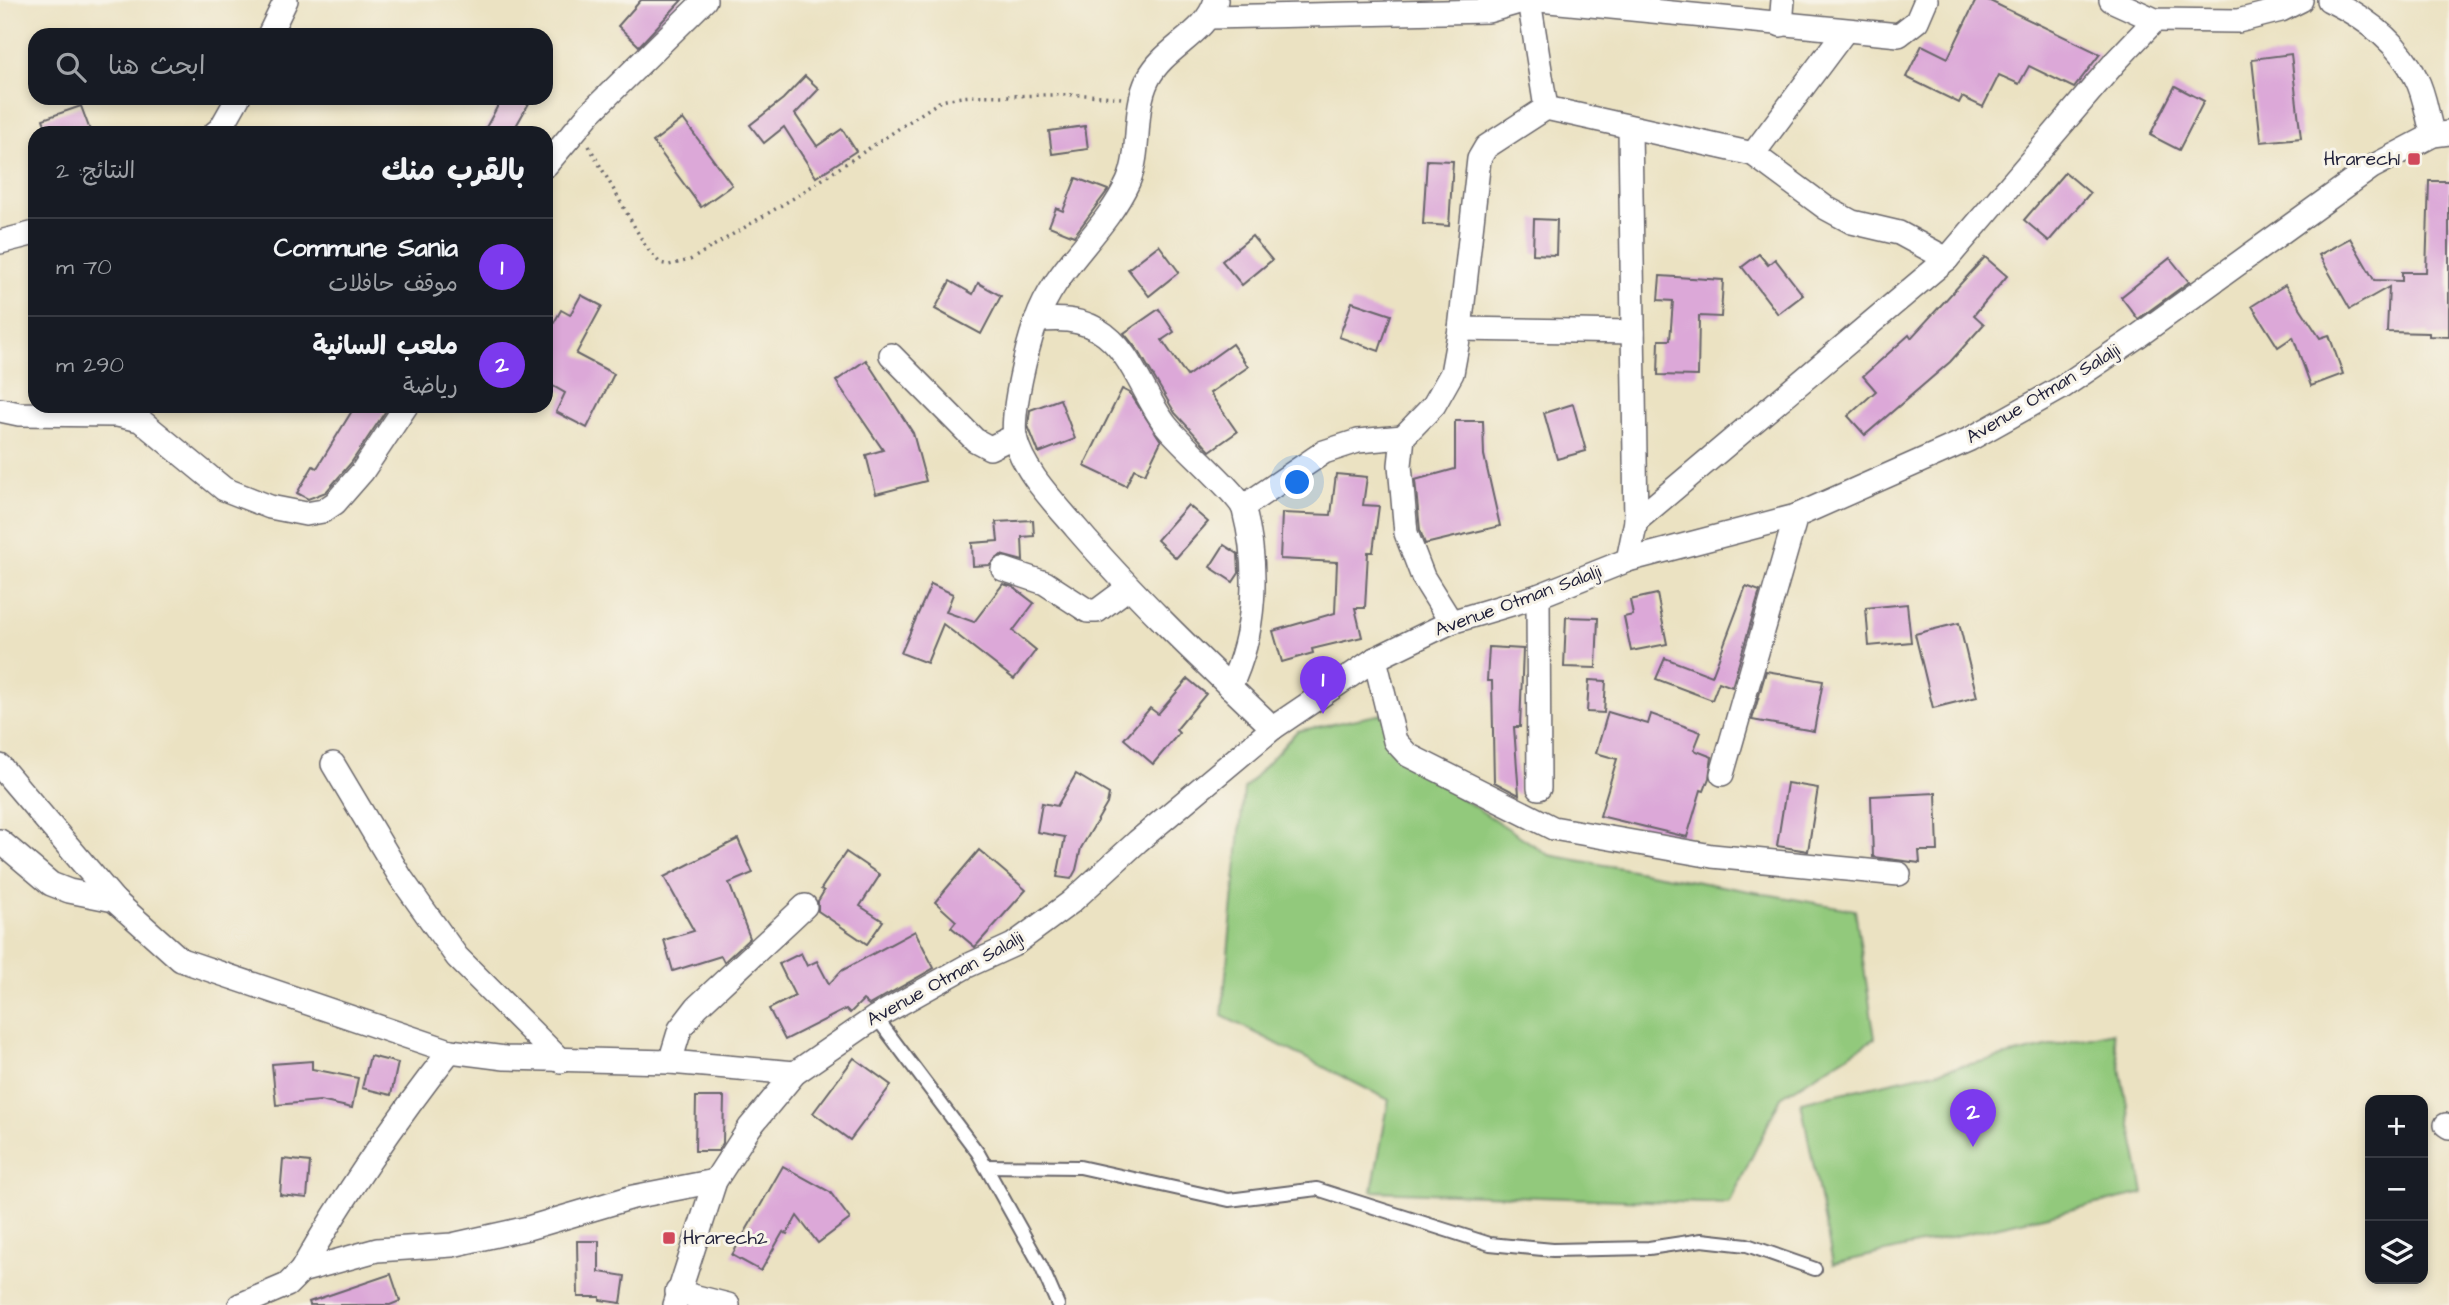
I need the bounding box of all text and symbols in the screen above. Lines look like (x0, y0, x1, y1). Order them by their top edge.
search box (28, 28, 553, 105)
icon: search (52, 48, 90, 86)
text: ابحث هنا (108, 48, 205, 84)
place label: Hrarech1 (2324, 146, 2401, 173)
text: بالقرب منك (381, 150, 525, 192)
marker: Hrarech1 (2406, 151, 2422, 167)
text: النتائج: 2 (56, 155, 135, 187)
text: Commune Sania (274, 230, 458, 266)
text: 70 m (56, 251, 112, 283)
text: 1 (501, 251, 503, 283)
text: موقف حافلات (328, 268, 458, 300)
text: ملعب السانية (312, 328, 458, 364)
street label: Avenue Otman Salalji (1961, 337, 2125, 451)
text: 290 m (56, 349, 124, 381)
text: 2 (495, 349, 509, 381)
text: رياضة (403, 370, 458, 402)
your location (1280, 465, 1314, 499)
street label: Avenue Otman Salalji (1431, 558, 1605, 644)
pin: 1 (1300, 656, 1346, 714)
street label: Avenue Otman Salalji (862, 925, 1028, 1033)
pin: 2 (1950, 1089, 1996, 1147)
map controls (2365, 1095, 2428, 1284)
button: + (2365, 1095, 2428, 1158)
button: − (2365, 1158, 2428, 1221)
button: layers (2365, 1221, 2428, 1284)
place label: Hrarech2 (683, 1225, 768, 1252)
marker: Hrarech2 (661, 1230, 677, 1246)

